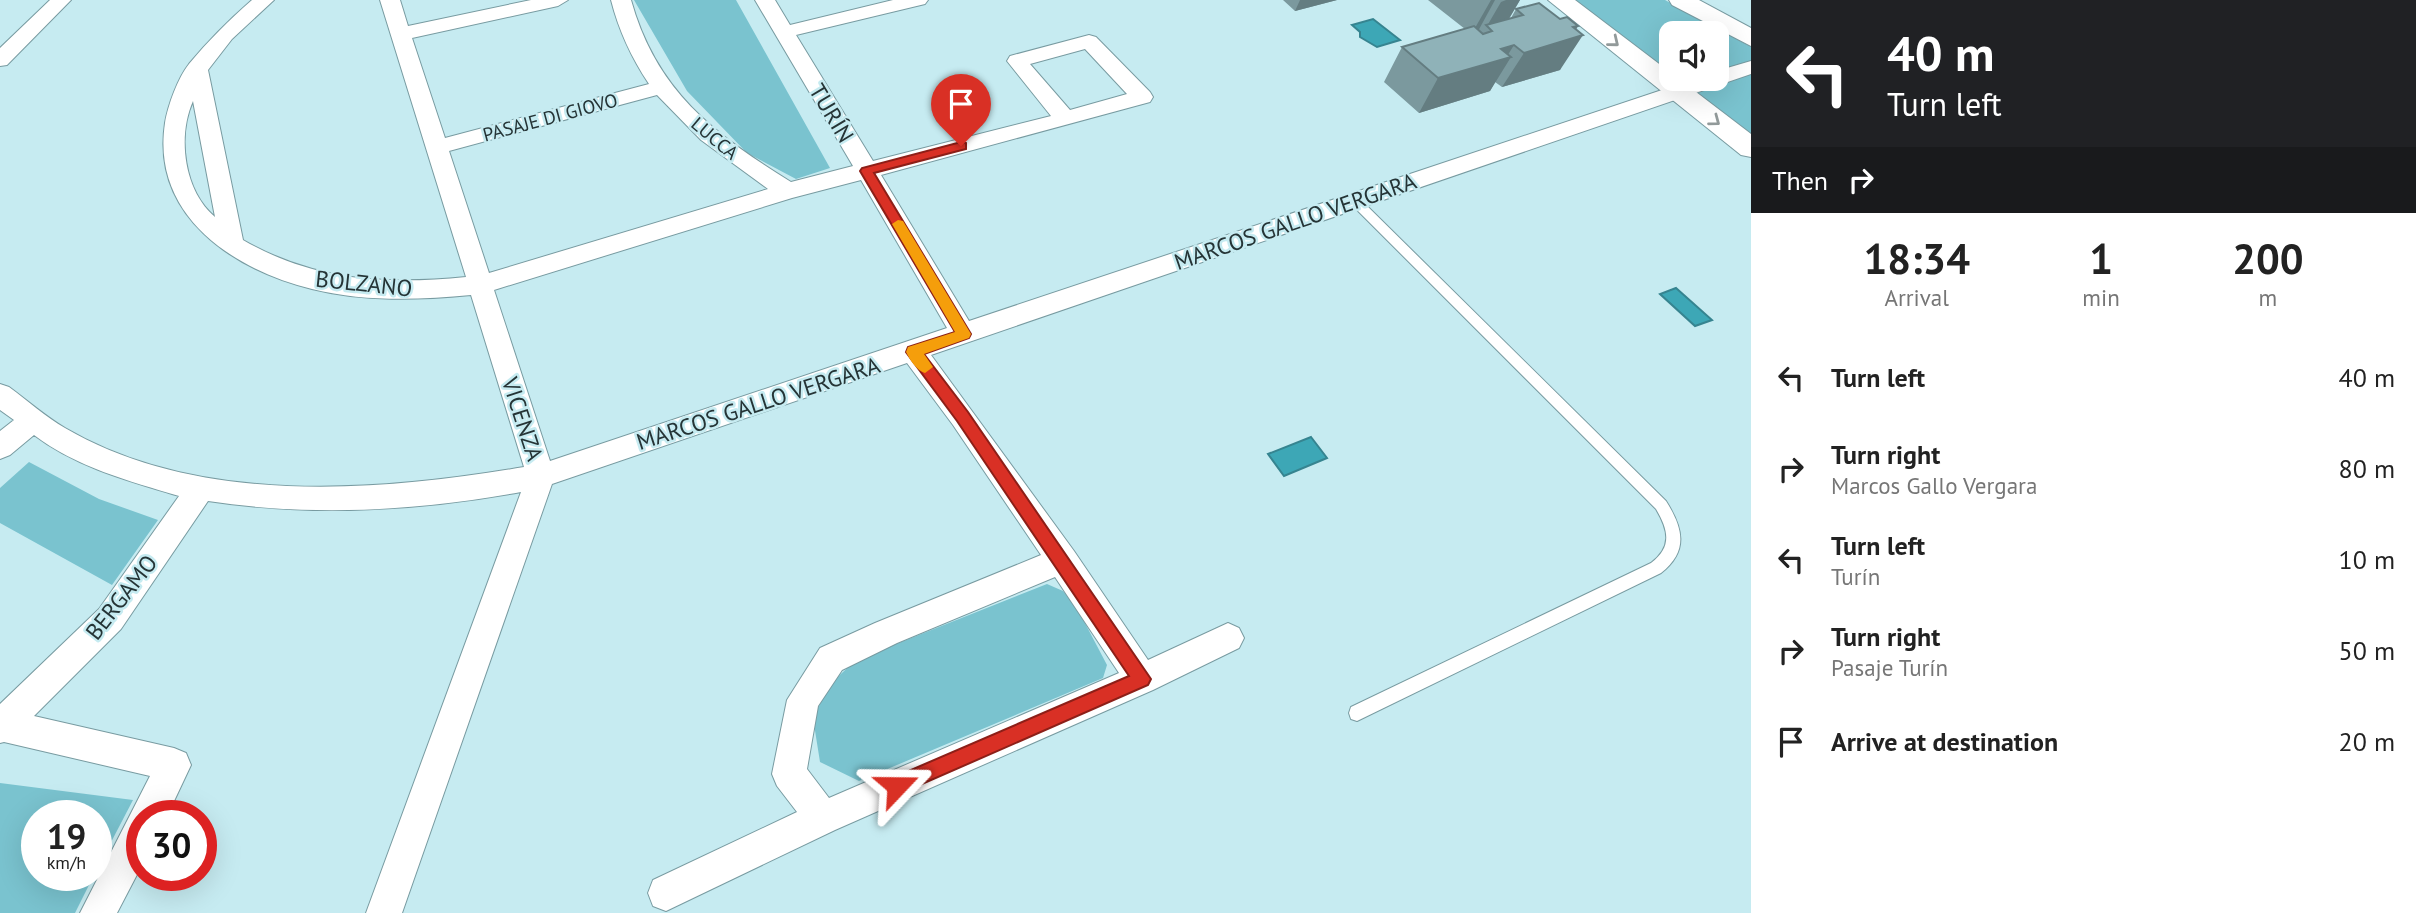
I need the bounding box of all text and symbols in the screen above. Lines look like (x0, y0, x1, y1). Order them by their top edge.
map controls (1659, 21, 1729, 91)
button: sound (1659, 21, 1729, 91)
text: 40 m (1887, 21, 1994, 85)
icon: left (1772, 28, 1863, 119)
one-way arrow (1606, 33, 1618, 46)
pin (931, 74, 991, 146)
street label: TURÍN (803, 78, 861, 148)
text: Turn left (1887, 83, 2002, 125)
icon: arrive (942, 85, 980, 123)
street label: PASAJE DI GIOVO (480, 87, 620, 147)
street label: LUCCA (687, 111, 743, 165)
one-way arrow (1707, 112, 1719, 125)
icon: right (1842, 161, 1880, 199)
text: Then (1772, 164, 1828, 197)
street label: MARCOS GALLO VERGARA (1170, 166, 1420, 276)
text: 18:34 (1863, 231, 1970, 286)
text: 1 (2089, 231, 2113, 286)
text: 200 (2232, 231, 2304, 286)
street label: BOLZANO (314, 264, 414, 302)
text: Arrival (1884, 283, 1949, 312)
text: min (2082, 283, 2120, 312)
text: m (2259, 283, 2277, 312)
street label: MARCOS GALLO VERGARA (633, 350, 884, 456)
icon: left (1772, 359, 1810, 397)
text: Turn left (1831, 361, 1925, 394)
text: 40 m (2339, 361, 2395, 394)
street label: VICENZA (496, 373, 550, 465)
text: Turn right (1831, 438, 1940, 471)
icon: right (1772, 450, 1810, 488)
text: 80 m (2339, 452, 2395, 485)
text: Marcos Gallo Vergara (1831, 471, 2037, 500)
text: Turn left (1831, 529, 1925, 562)
icon: left (1772, 541, 1810, 579)
text: 10 m (2339, 543, 2395, 576)
street label: BERGAMO (79, 549, 163, 645)
text: Turín (1831, 562, 1880, 591)
text: Turn right (1831, 620, 1940, 653)
icon: right (1772, 632, 1810, 670)
text: 50 m (2339, 634, 2395, 667)
text: Pasaje Turín (1831, 653, 1948, 682)
icon: arrive (1772, 723, 1810, 761)
text: Arrive at destination (1831, 725, 2058, 758)
text: 20 m (2339, 725, 2395, 758)
position arrow (860, 749, 934, 823)
speed limit sign: 30 (126, 800, 217, 891)
text: 19 (47, 813, 86, 859)
text: km/h (47, 851, 86, 874)

